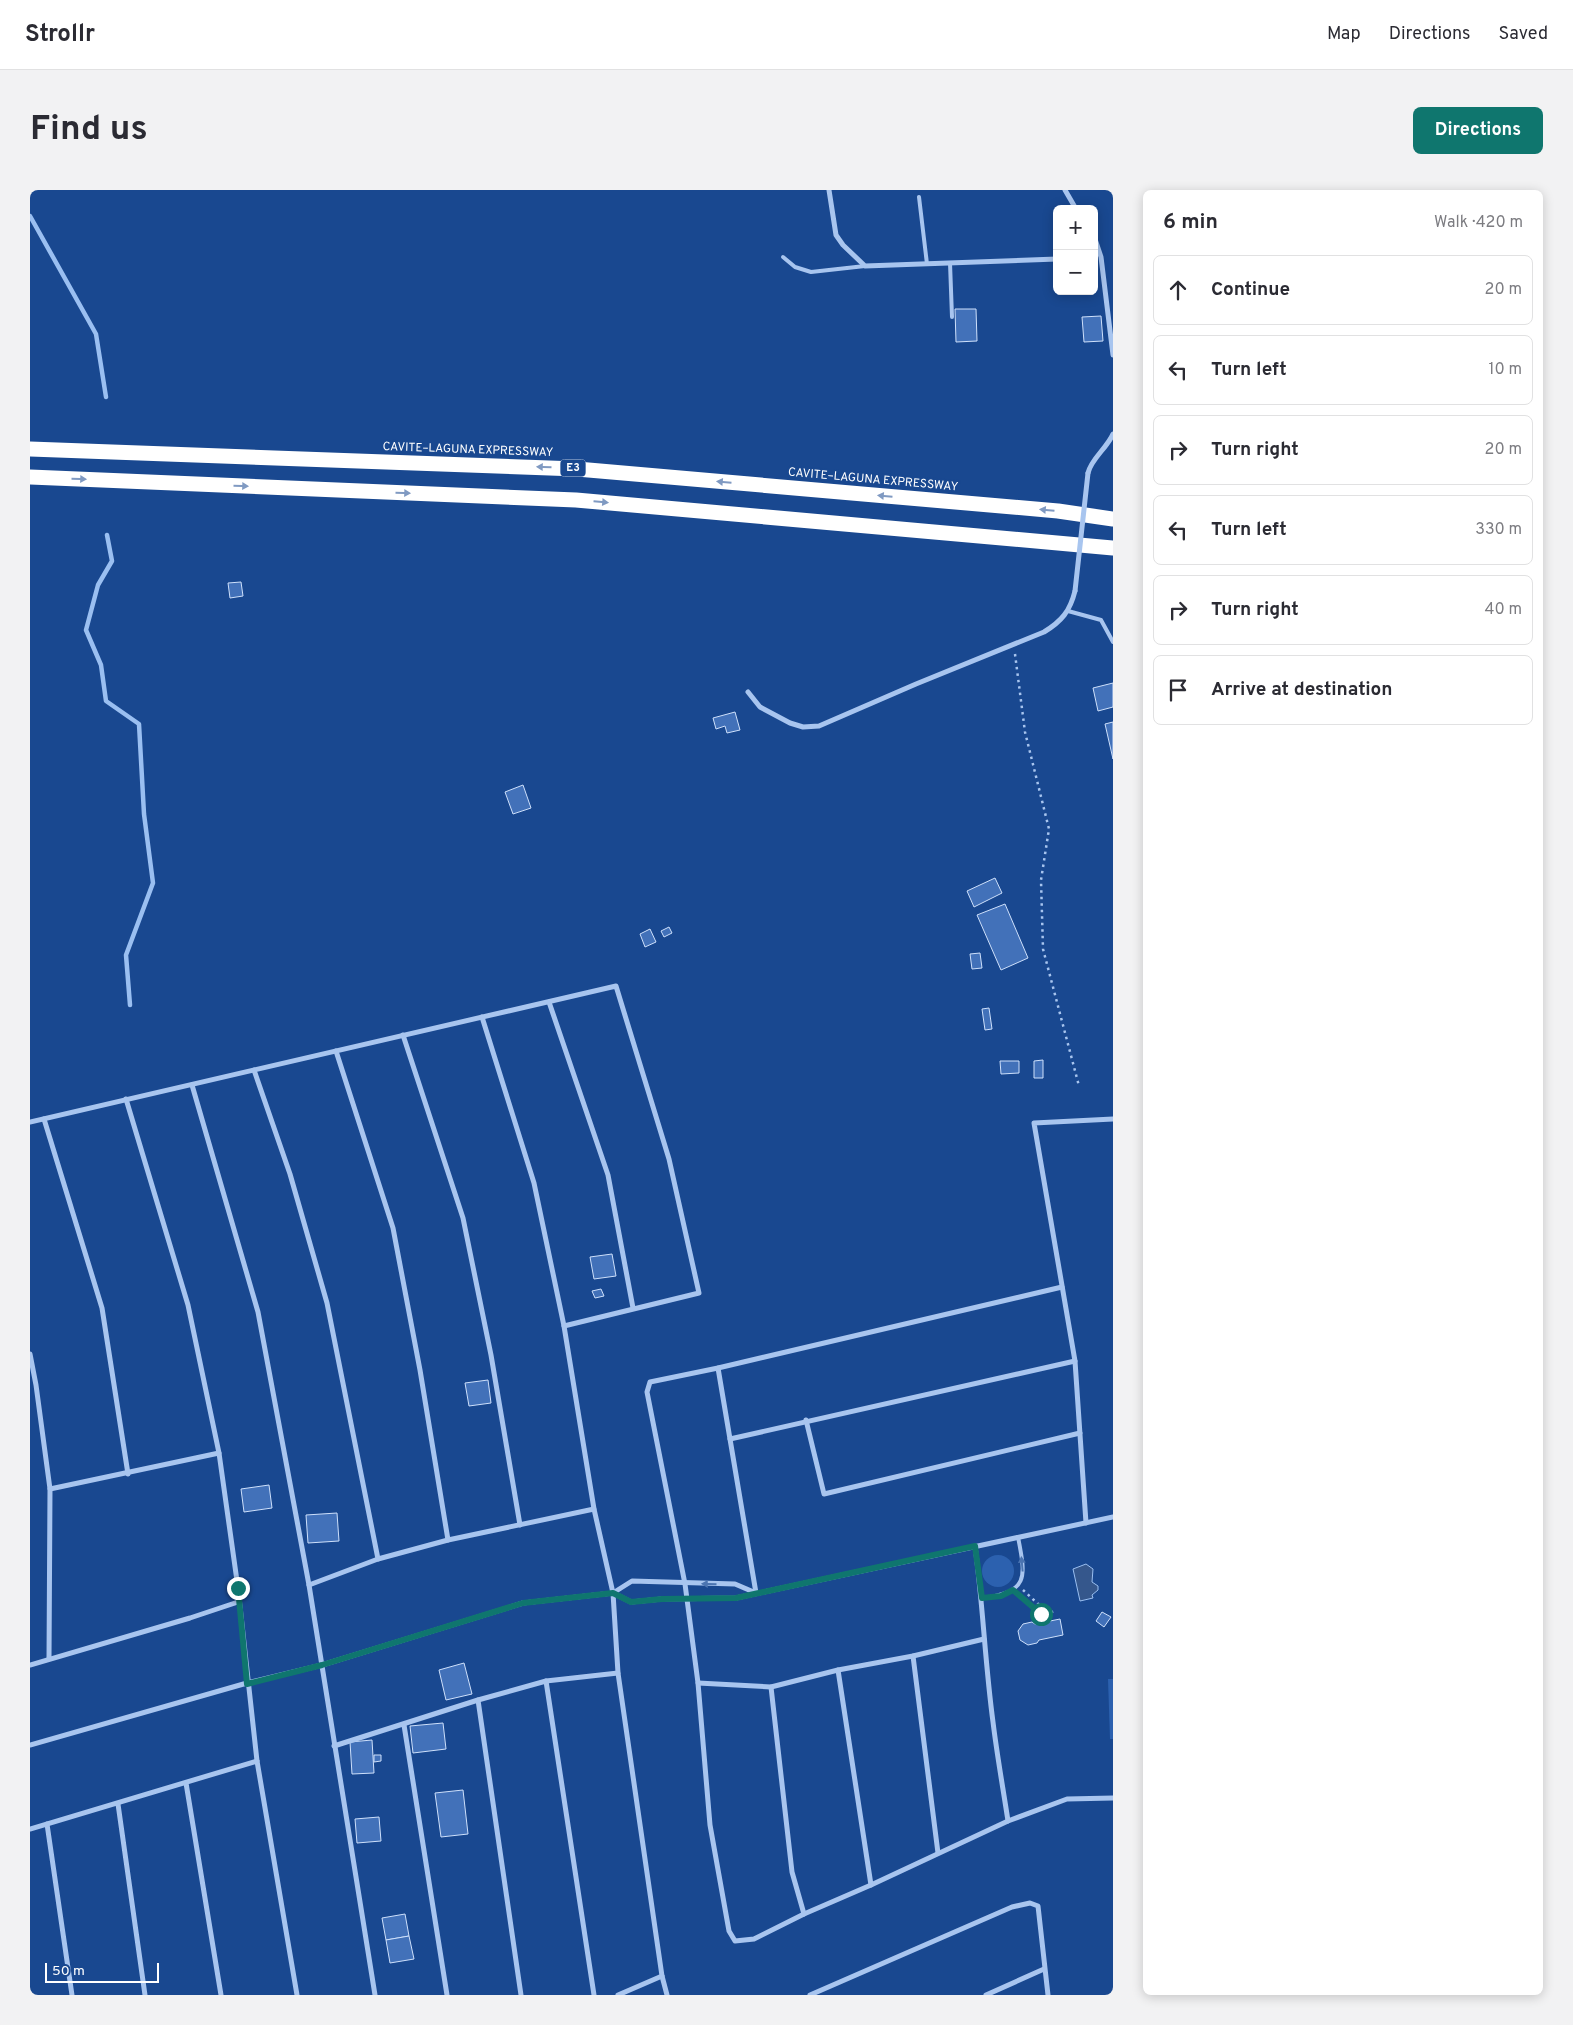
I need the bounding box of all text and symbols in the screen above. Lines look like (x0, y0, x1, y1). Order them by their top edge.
text: Strollr (25, 20, 95, 50)
text: Map (1327, 23, 1361, 46)
text: Directions (1389, 23, 1471, 46)
text: Saved (1499, 23, 1548, 46)
button: Directions (1413, 107, 1543, 154)
text: Find us (30, 108, 148, 152)
map controls (1053, 205, 1098, 295)
button: + (1053, 205, 1098, 250)
text: 6 min (1163, 209, 1218, 236)
text: Walk · 420 m (1434, 213, 1523, 233)
button: − (1053, 250, 1098, 295)
icon: ahead (1164, 276, 1192, 304)
text: Continue (1211, 278, 1290, 302)
text: 20 m (1485, 280, 1522, 300)
icon: left (1164, 356, 1192, 384)
text: Turn left (1211, 358, 1287, 382)
text: 10 m (1488, 360, 1522, 380)
icon: right (1164, 436, 1192, 464)
text: Turn right (1211, 438, 1299, 462)
street label: CAVITE–LAGUNA EXPRESSWAY (382, 439, 554, 461)
text: 20 m (1485, 440, 1522, 460)
road number: E3 (560, 460, 586, 476)
one-way arrow (536, 463, 552, 471)
street label: CAVITE–LAGUNA EXPRESSWAY (787, 465, 959, 495)
one-way arrow (71, 476, 87, 484)
one-way arrow (715, 477, 731, 485)
one-way arrow (233, 482, 249, 490)
one-way arrow (396, 489, 412, 497)
one-way arrow (877, 492, 893, 500)
one-way arrow (593, 499, 609, 507)
one-way arrow (1039, 506, 1055, 514)
icon: left (1164, 516, 1192, 544)
text: Turn left (1211, 518, 1287, 542)
text: 330 m (1475, 520, 1522, 540)
icon: right (1164, 596, 1192, 624)
text: Turn right (1211, 598, 1299, 622)
text: 40 m (1484, 600, 1522, 620)
icon: arrive (1164, 676, 1192, 704)
text: Arrive at destination (1211, 678, 1392, 702)
one-way arrow (1018, 1555, 1026, 1571)
route end (227, 1577, 250, 1600)
one-way arrow (701, 1580, 717, 1588)
route start (1030, 1603, 1053, 1626)
scale bar (45, 1960, 159, 1983)
text: 50 m (52, 1963, 85, 1980)

